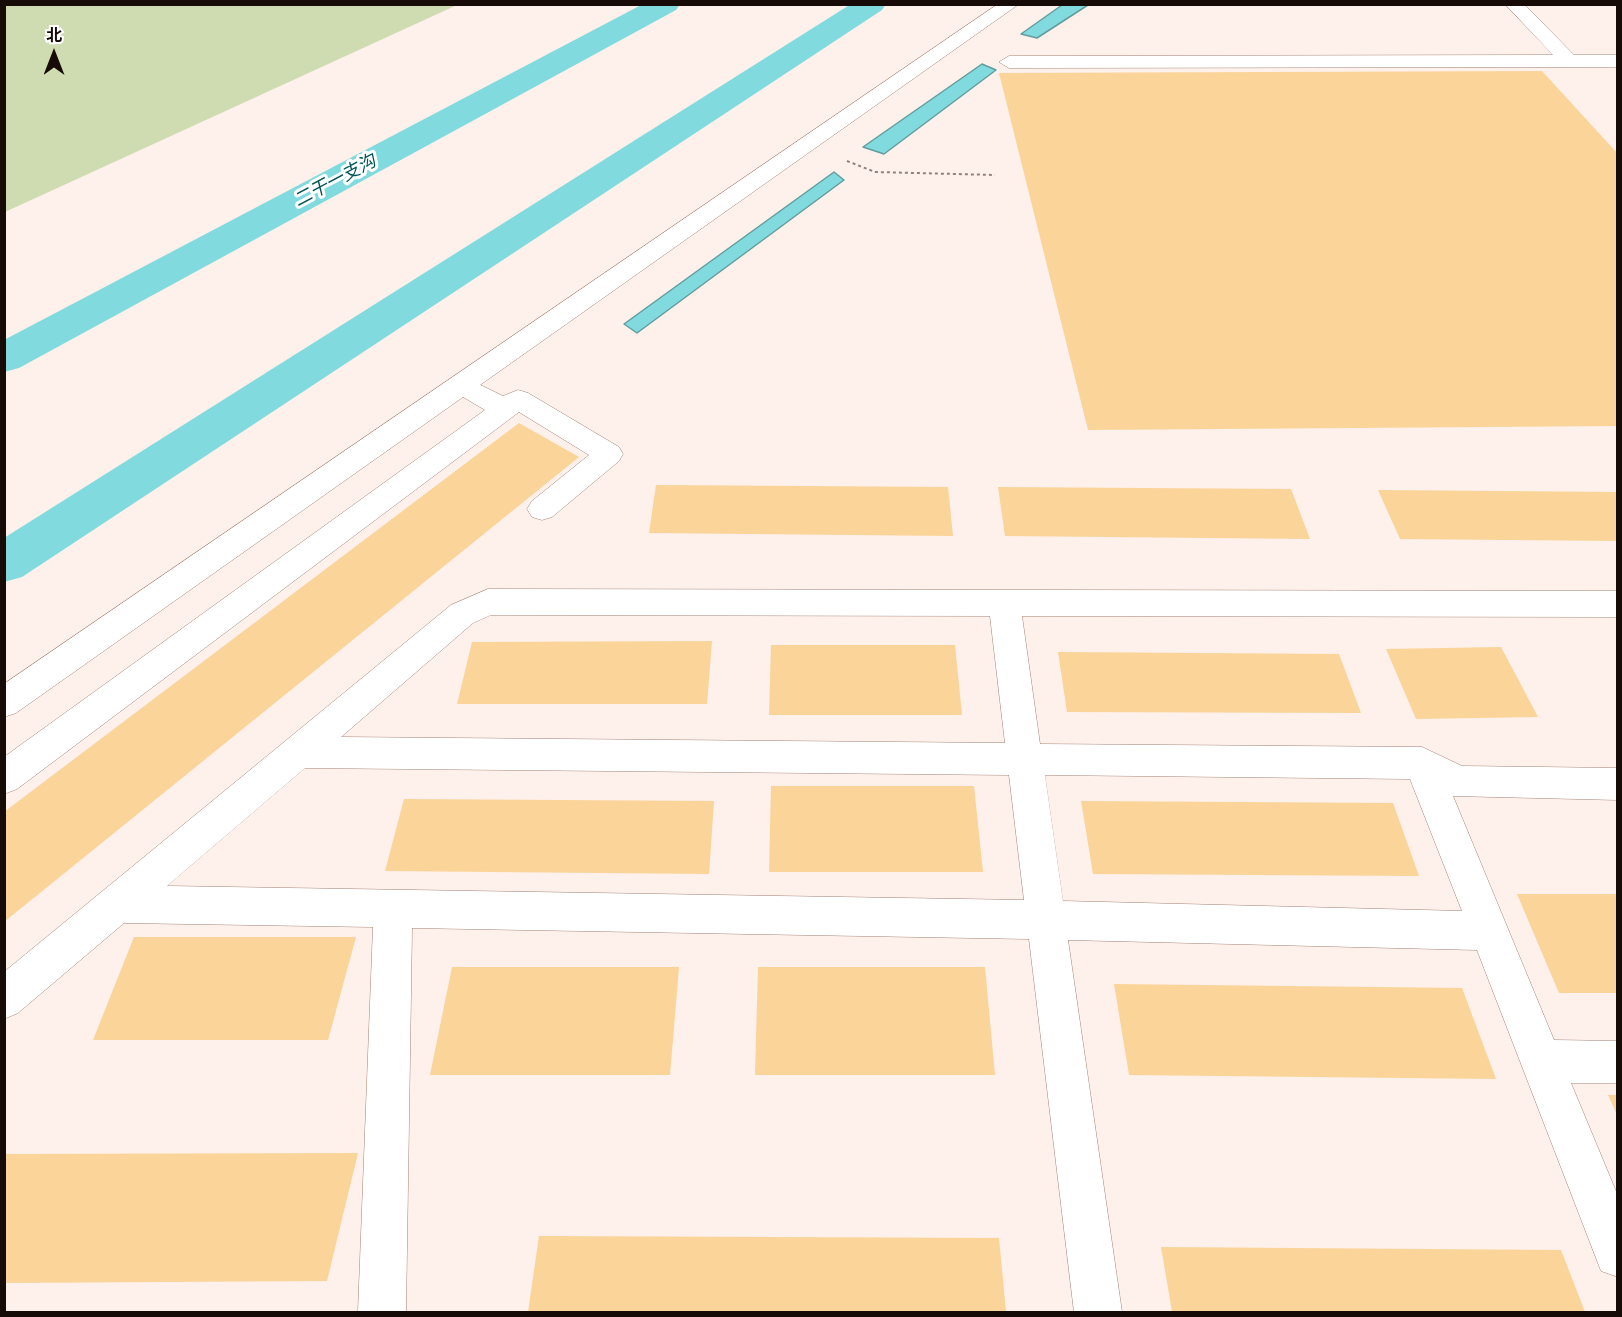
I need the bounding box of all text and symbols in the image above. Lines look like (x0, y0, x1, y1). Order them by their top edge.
north arrow (24, 24, 84, 84)
text: 北 (46, 26, 62, 45)
water label: 二干一支沟 (290, 150, 380, 212)

